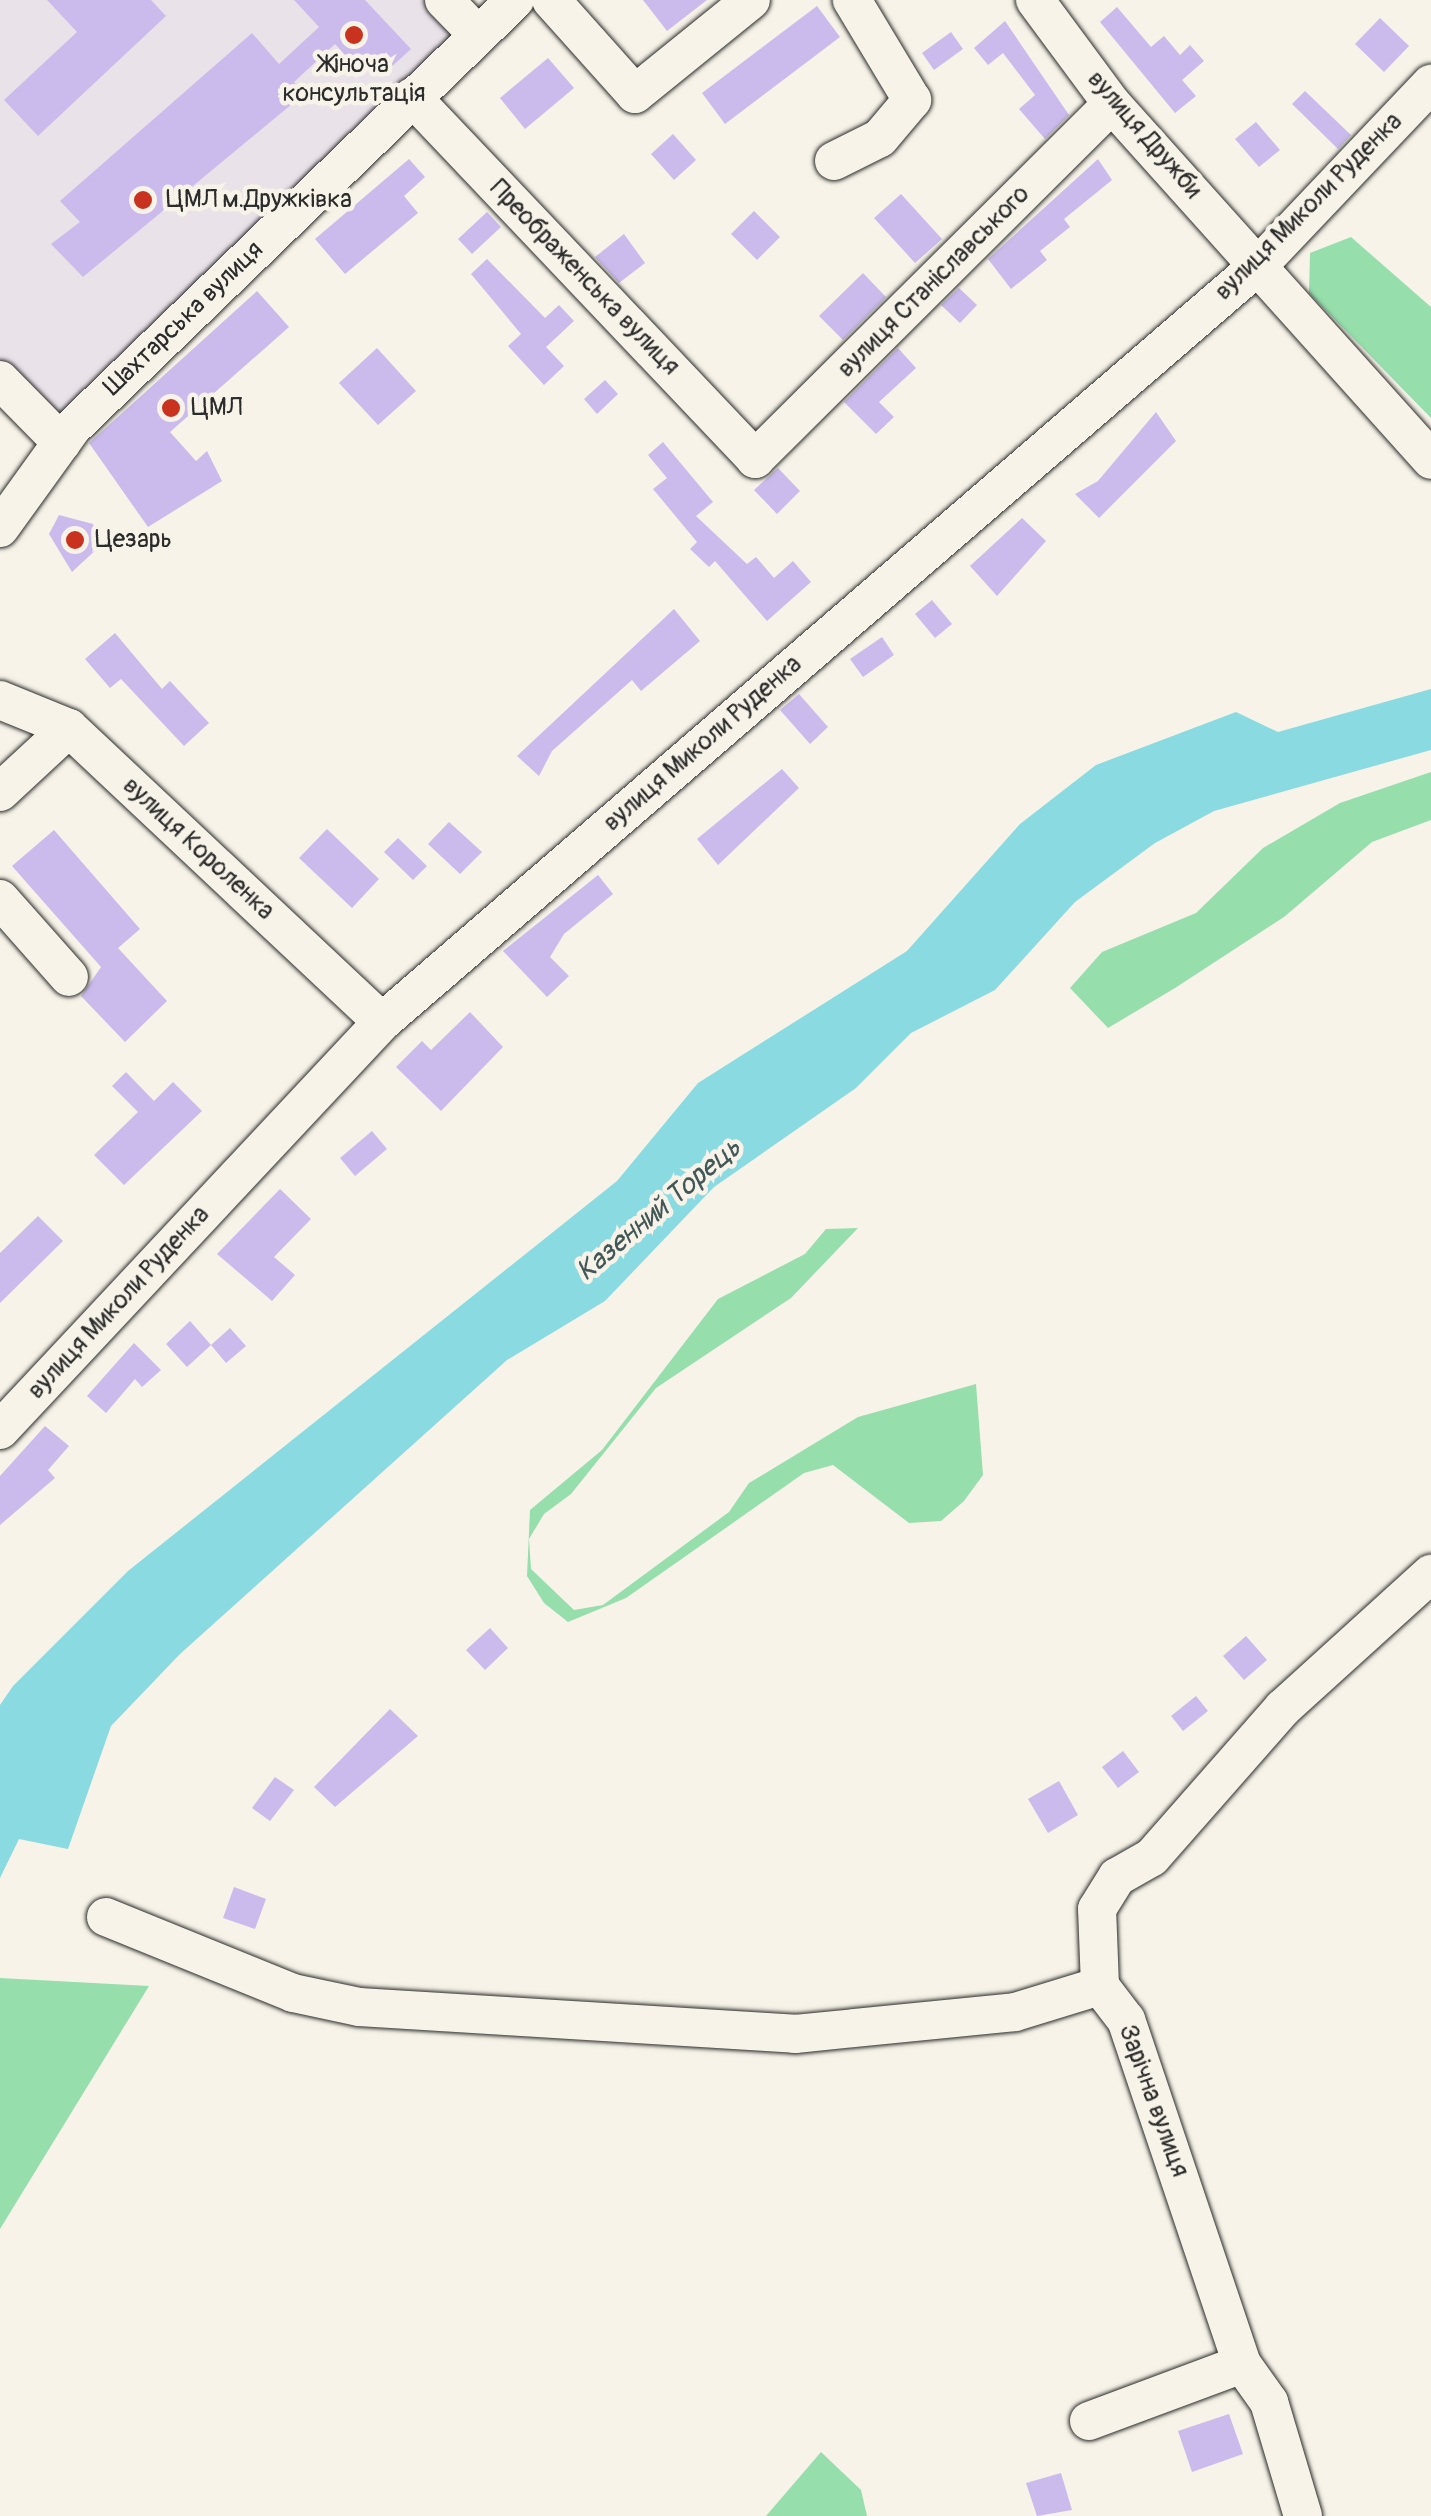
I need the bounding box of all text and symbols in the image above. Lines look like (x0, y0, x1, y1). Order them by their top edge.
marker: Жіноча консультація (343, 24, 365, 46)
place label: Жіноча консультація (283, 51, 425, 110)
street label: вулиця Дружби (1081, 65, 1207, 205)
street label: вулиця Миколи Руденка (1209, 107, 1409, 307)
street label: Преображенська вулиця (483, 174, 685, 382)
street label: вулиця Станіславського (832, 180, 1036, 384)
place label: ЦМЛ м.Дружківка (166, 185, 352, 215)
marker: ЦМЛ м.Дружківка (130, 187, 156, 213)
street label: Шахтарська вулиця (98, 235, 270, 403)
place label: ЦМЛ (191, 393, 242, 423)
marker: ЦМЛ (160, 397, 182, 419)
place label: Цезарь (95, 525, 172, 555)
marker: Цезарь (64, 529, 86, 551)
street label: вулиця Миколи Руденка (598, 650, 808, 838)
street label: вулиця Короленка (116, 771, 280, 927)
water label: Казенний Торець (570, 1131, 748, 1289)
street label: вулиця Миколи Руденка (22, 1200, 216, 1406)
street label: Зарічна вулиця (1112, 2021, 1194, 2181)

